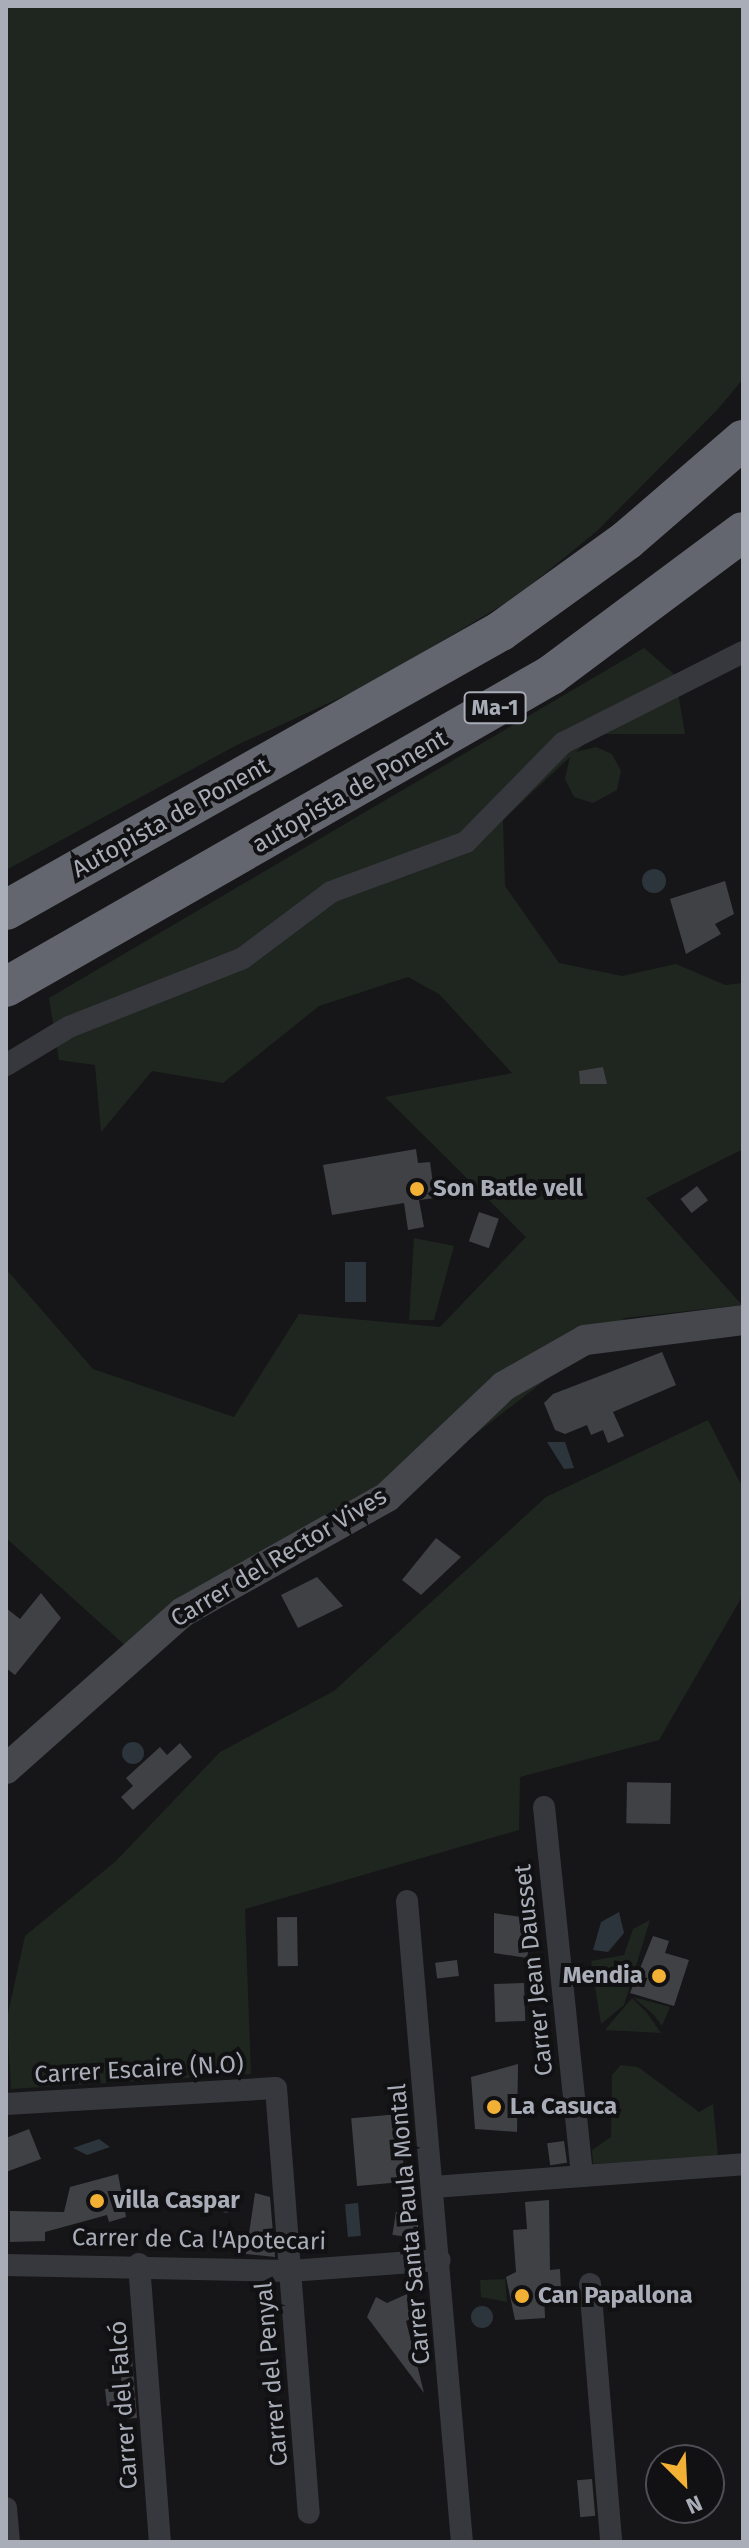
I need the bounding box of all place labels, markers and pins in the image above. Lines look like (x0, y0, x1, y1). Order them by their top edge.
place label: Son Batle vell (433, 1175, 583, 1203)
marker: Son Batle vell (408, 1180, 426, 1198)
place label: Mendia (563, 1962, 643, 1990)
marker: Mendia (650, 1967, 668, 1985)
place label: La Casuca (510, 2093, 617, 2121)
marker: La Casuca (485, 2098, 503, 2116)
place label: villa Caspar (113, 2187, 240, 2215)
marker: villa Caspar (88, 2192, 106, 2210)
place label: Can Papallona (538, 2282, 693, 2310)
marker: Can Papallona (513, 2287, 531, 2305)

